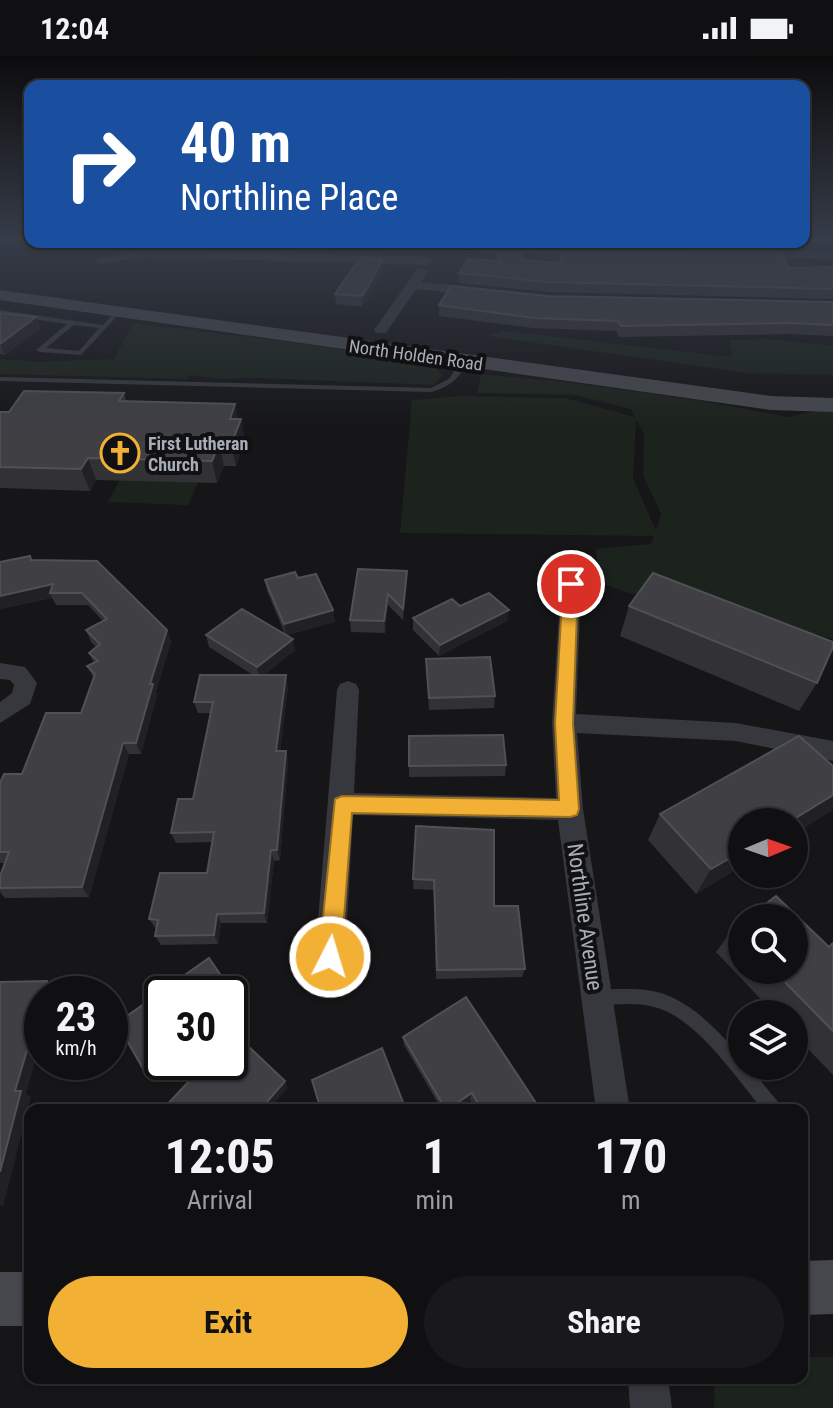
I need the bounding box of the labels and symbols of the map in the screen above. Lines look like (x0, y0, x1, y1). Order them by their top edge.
street label: North Holden Road (348, 335, 484, 375)
church icon: First Lutheran Church (99, 432, 141, 474)
place label: First Lutheran Church (148, 433, 248, 475)
pin (537, 550, 605, 618)
north arrow (728, 808, 808, 888)
street label: Northline Avenue (562, 842, 608, 992)
position arrow (288, 915, 372, 999)
speed limit sign: 30 (144, 976, 248, 1080)

